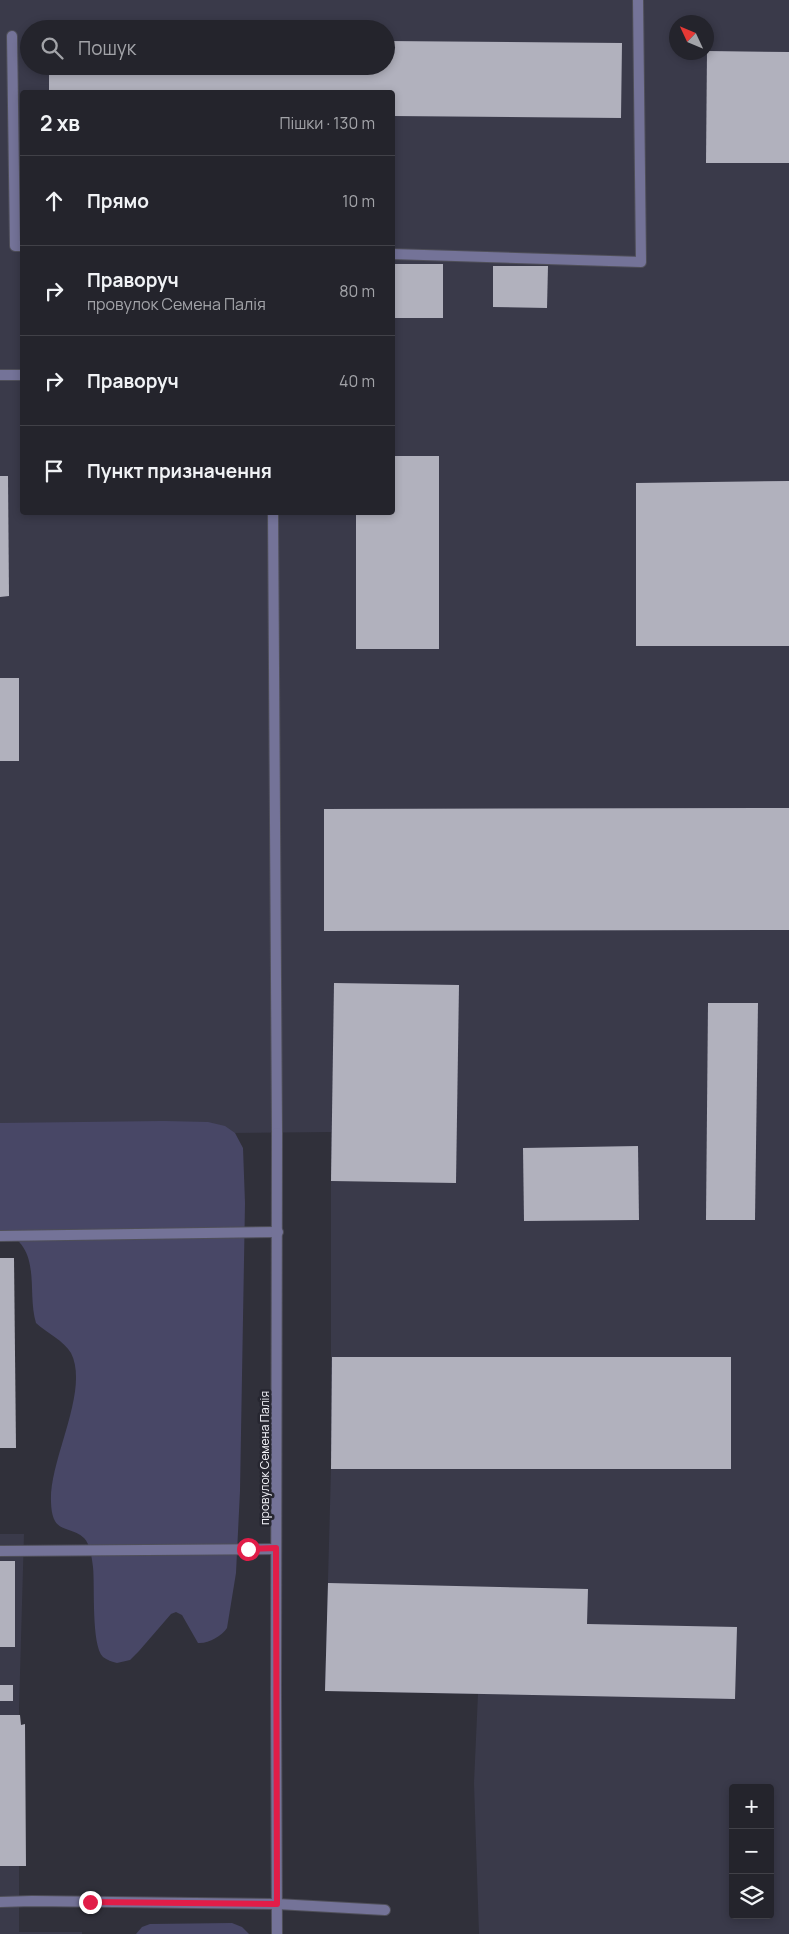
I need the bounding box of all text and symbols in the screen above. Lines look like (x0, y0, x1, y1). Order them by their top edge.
north arrow (669, 15, 714, 60)
search box (20, 20, 395, 75)
icon: search (38, 34, 66, 62)
text: Пошук (78, 35, 136, 61)
text: 2 хв (40, 109, 80, 137)
text: Пішки · 130 m (279, 112, 375, 134)
icon: ahead (40, 187, 68, 215)
text: Прямо (87, 188, 149, 214)
text: 10 m (342, 190, 375, 212)
text: Праворуч (87, 267, 179, 293)
icon: right (40, 277, 68, 305)
text: 80 m (339, 280, 375, 302)
text: провулок Семена Палія (87, 293, 266, 315)
icon: right (40, 367, 68, 395)
text: Праворуч (87, 368, 179, 394)
text: 40 m (339, 370, 375, 392)
icon: arrive (40, 457, 68, 485)
text: Пункт призначення (87, 458, 272, 484)
street label: провулок Семена Палія (256, 1391, 273, 1525)
route start (237, 1538, 260, 1561)
map controls (729, 1784, 774, 1919)
button: + (729, 1784, 774, 1829)
button: − (729, 1829, 774, 1874)
button: layers (729, 1874, 774, 1919)
route end (79, 1891, 102, 1914)

